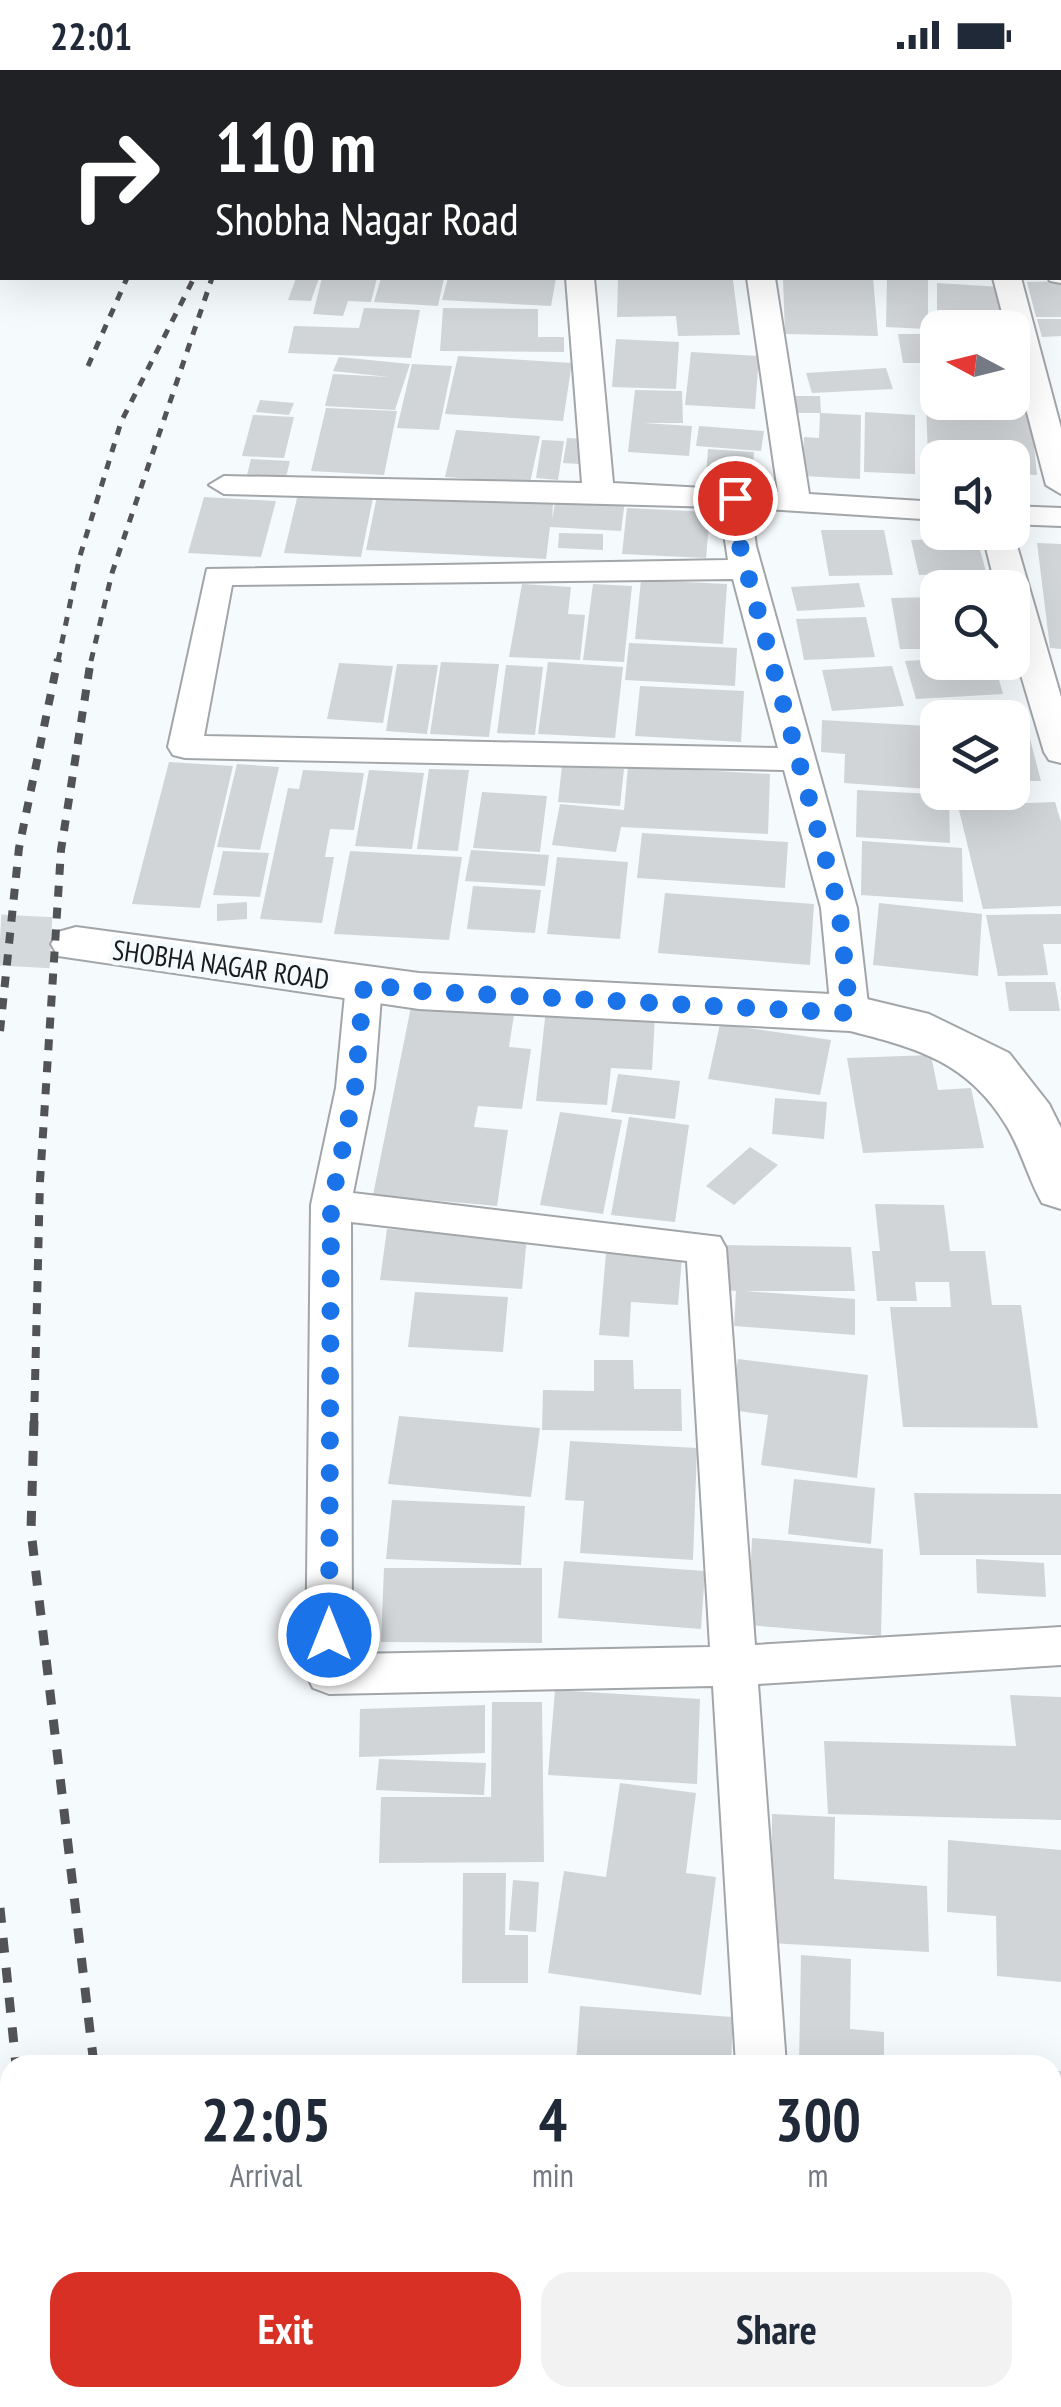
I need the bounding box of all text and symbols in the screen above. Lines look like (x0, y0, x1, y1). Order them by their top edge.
text: 22:01 (50, 11, 132, 60)
text: 110 m (215, 101, 376, 191)
icon: right (50, 110, 180, 240)
text: Shobha Nagar Road (215, 189, 519, 247)
north arrow (920, 310, 1030, 420)
map controls (920, 310, 1030, 810)
button: sound (920, 440, 1030, 550)
pin (693, 456, 778, 541)
icon: arrive (708, 471, 763, 526)
button: search (920, 570, 1030, 680)
button: layers (920, 700, 1030, 810)
street label: SHOBHA NAGAR ROAD (110, 930, 332, 998)
position arrow (277, 1583, 381, 1687)
text: 22:05 (201, 2080, 331, 2158)
text: 4 (539, 2080, 567, 2158)
text: 300 (775, 2080, 861, 2158)
text: Arrival (230, 2154, 302, 2196)
text: min (532, 2154, 574, 2196)
text: m (807, 2154, 828, 2196)
button: Exit (50, 2272, 521, 2387)
button: Share (541, 2272, 1012, 2387)

